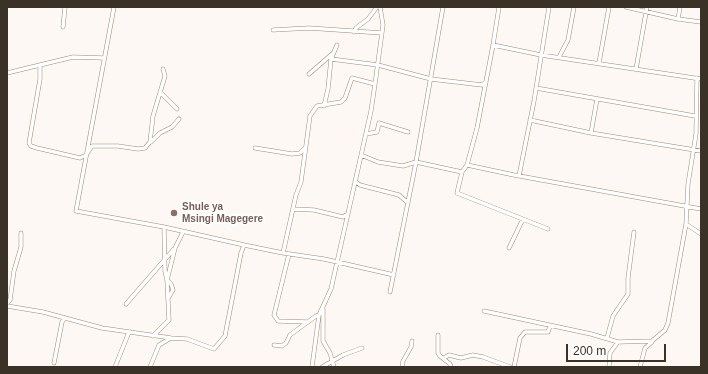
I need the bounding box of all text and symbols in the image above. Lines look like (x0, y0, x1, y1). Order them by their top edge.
place label: Shule ya Msingi Magegere (182, 201, 263, 224)
marker: Shule ya Msingi Magegere (169, 208, 179, 218)
scale bar (568, 336, 668, 362)
text: 200 m (573, 344, 606, 358)

